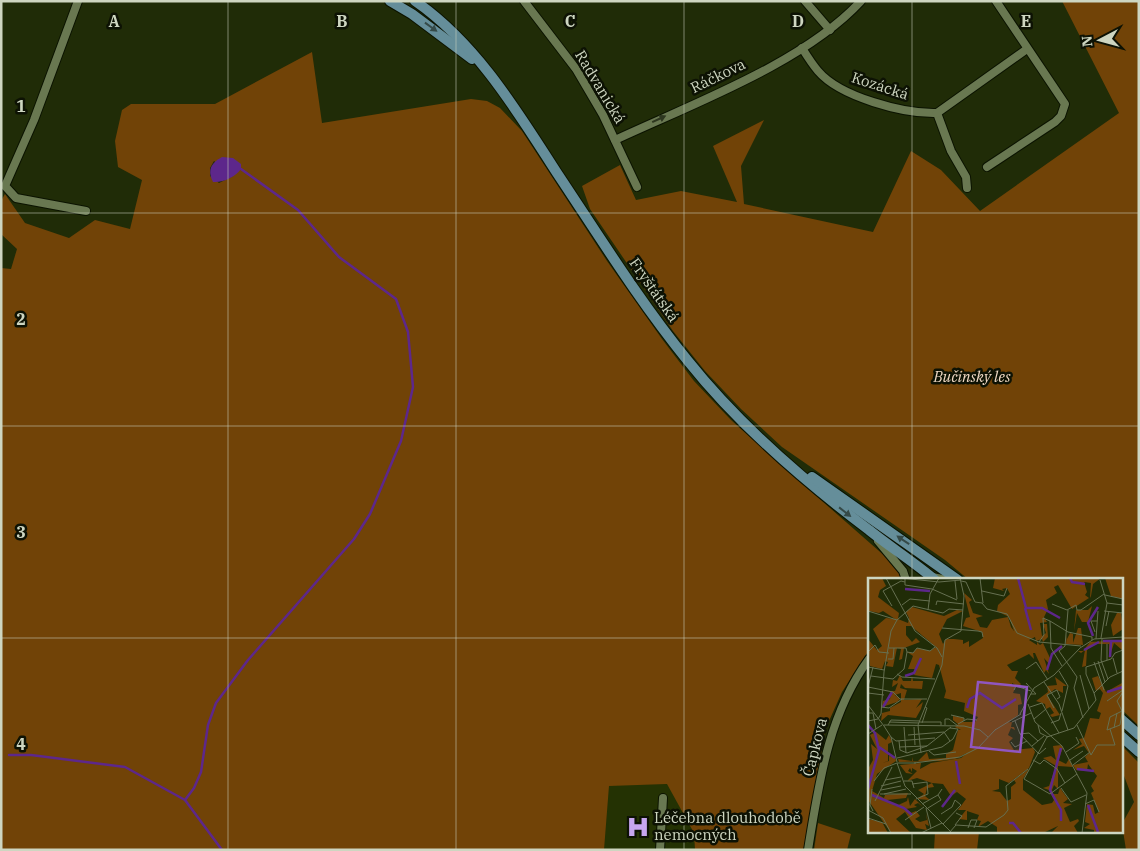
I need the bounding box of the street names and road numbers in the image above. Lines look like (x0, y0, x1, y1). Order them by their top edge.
street label: Radvanická (571, 47, 630, 127)
street label: Ráčkova (687, 54, 748, 97)
street label: Kozácká (849, 67, 911, 104)
street label: Fryštátská (625, 254, 683, 326)
street label: Čapkova (798, 716, 831, 778)

